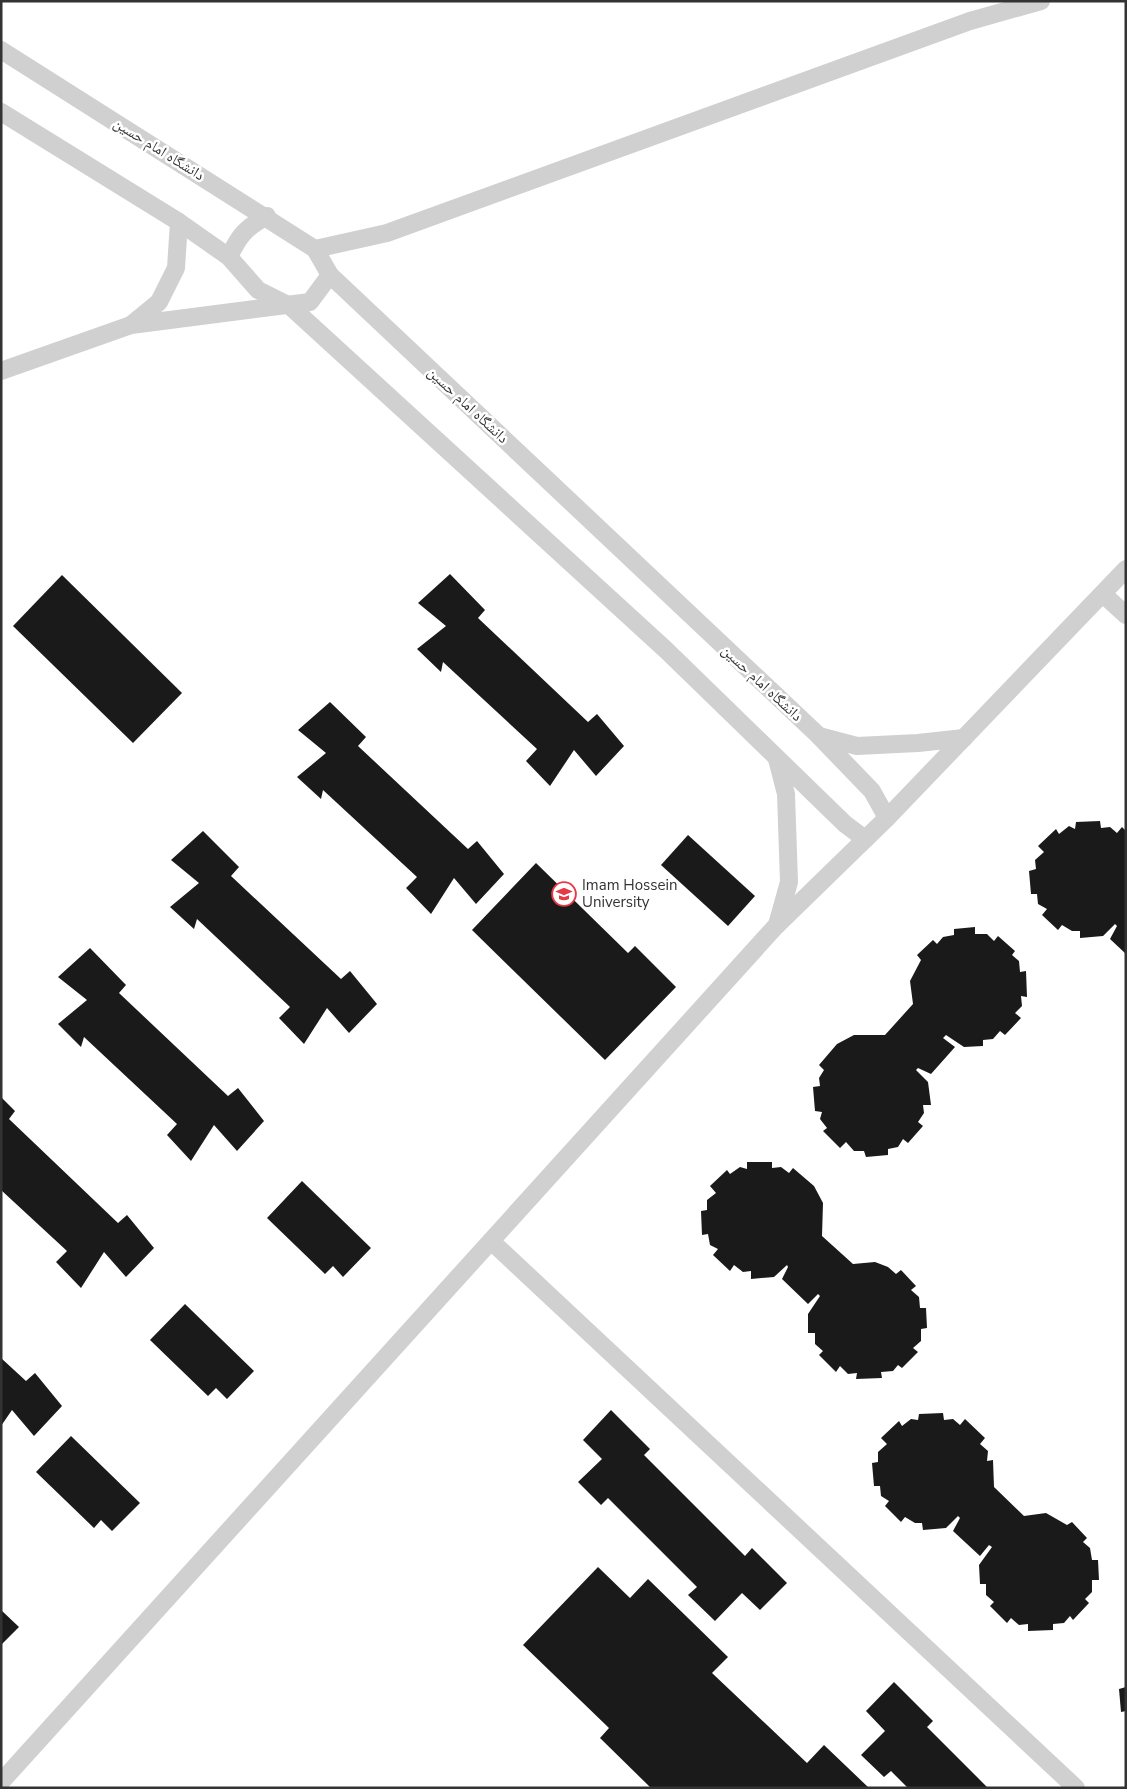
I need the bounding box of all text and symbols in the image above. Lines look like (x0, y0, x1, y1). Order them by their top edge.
street label: دانشگاه امام حسین (110, 113, 208, 185)
street label: دانشگاه امام حسین (423, 362, 513, 448)
street label: دانشگاه امام حسین (717, 640, 807, 726)
place label: Imam Hossein University (582, 875, 678, 912)
school or university icon: Imam Hossein University (551, 881, 577, 907)

